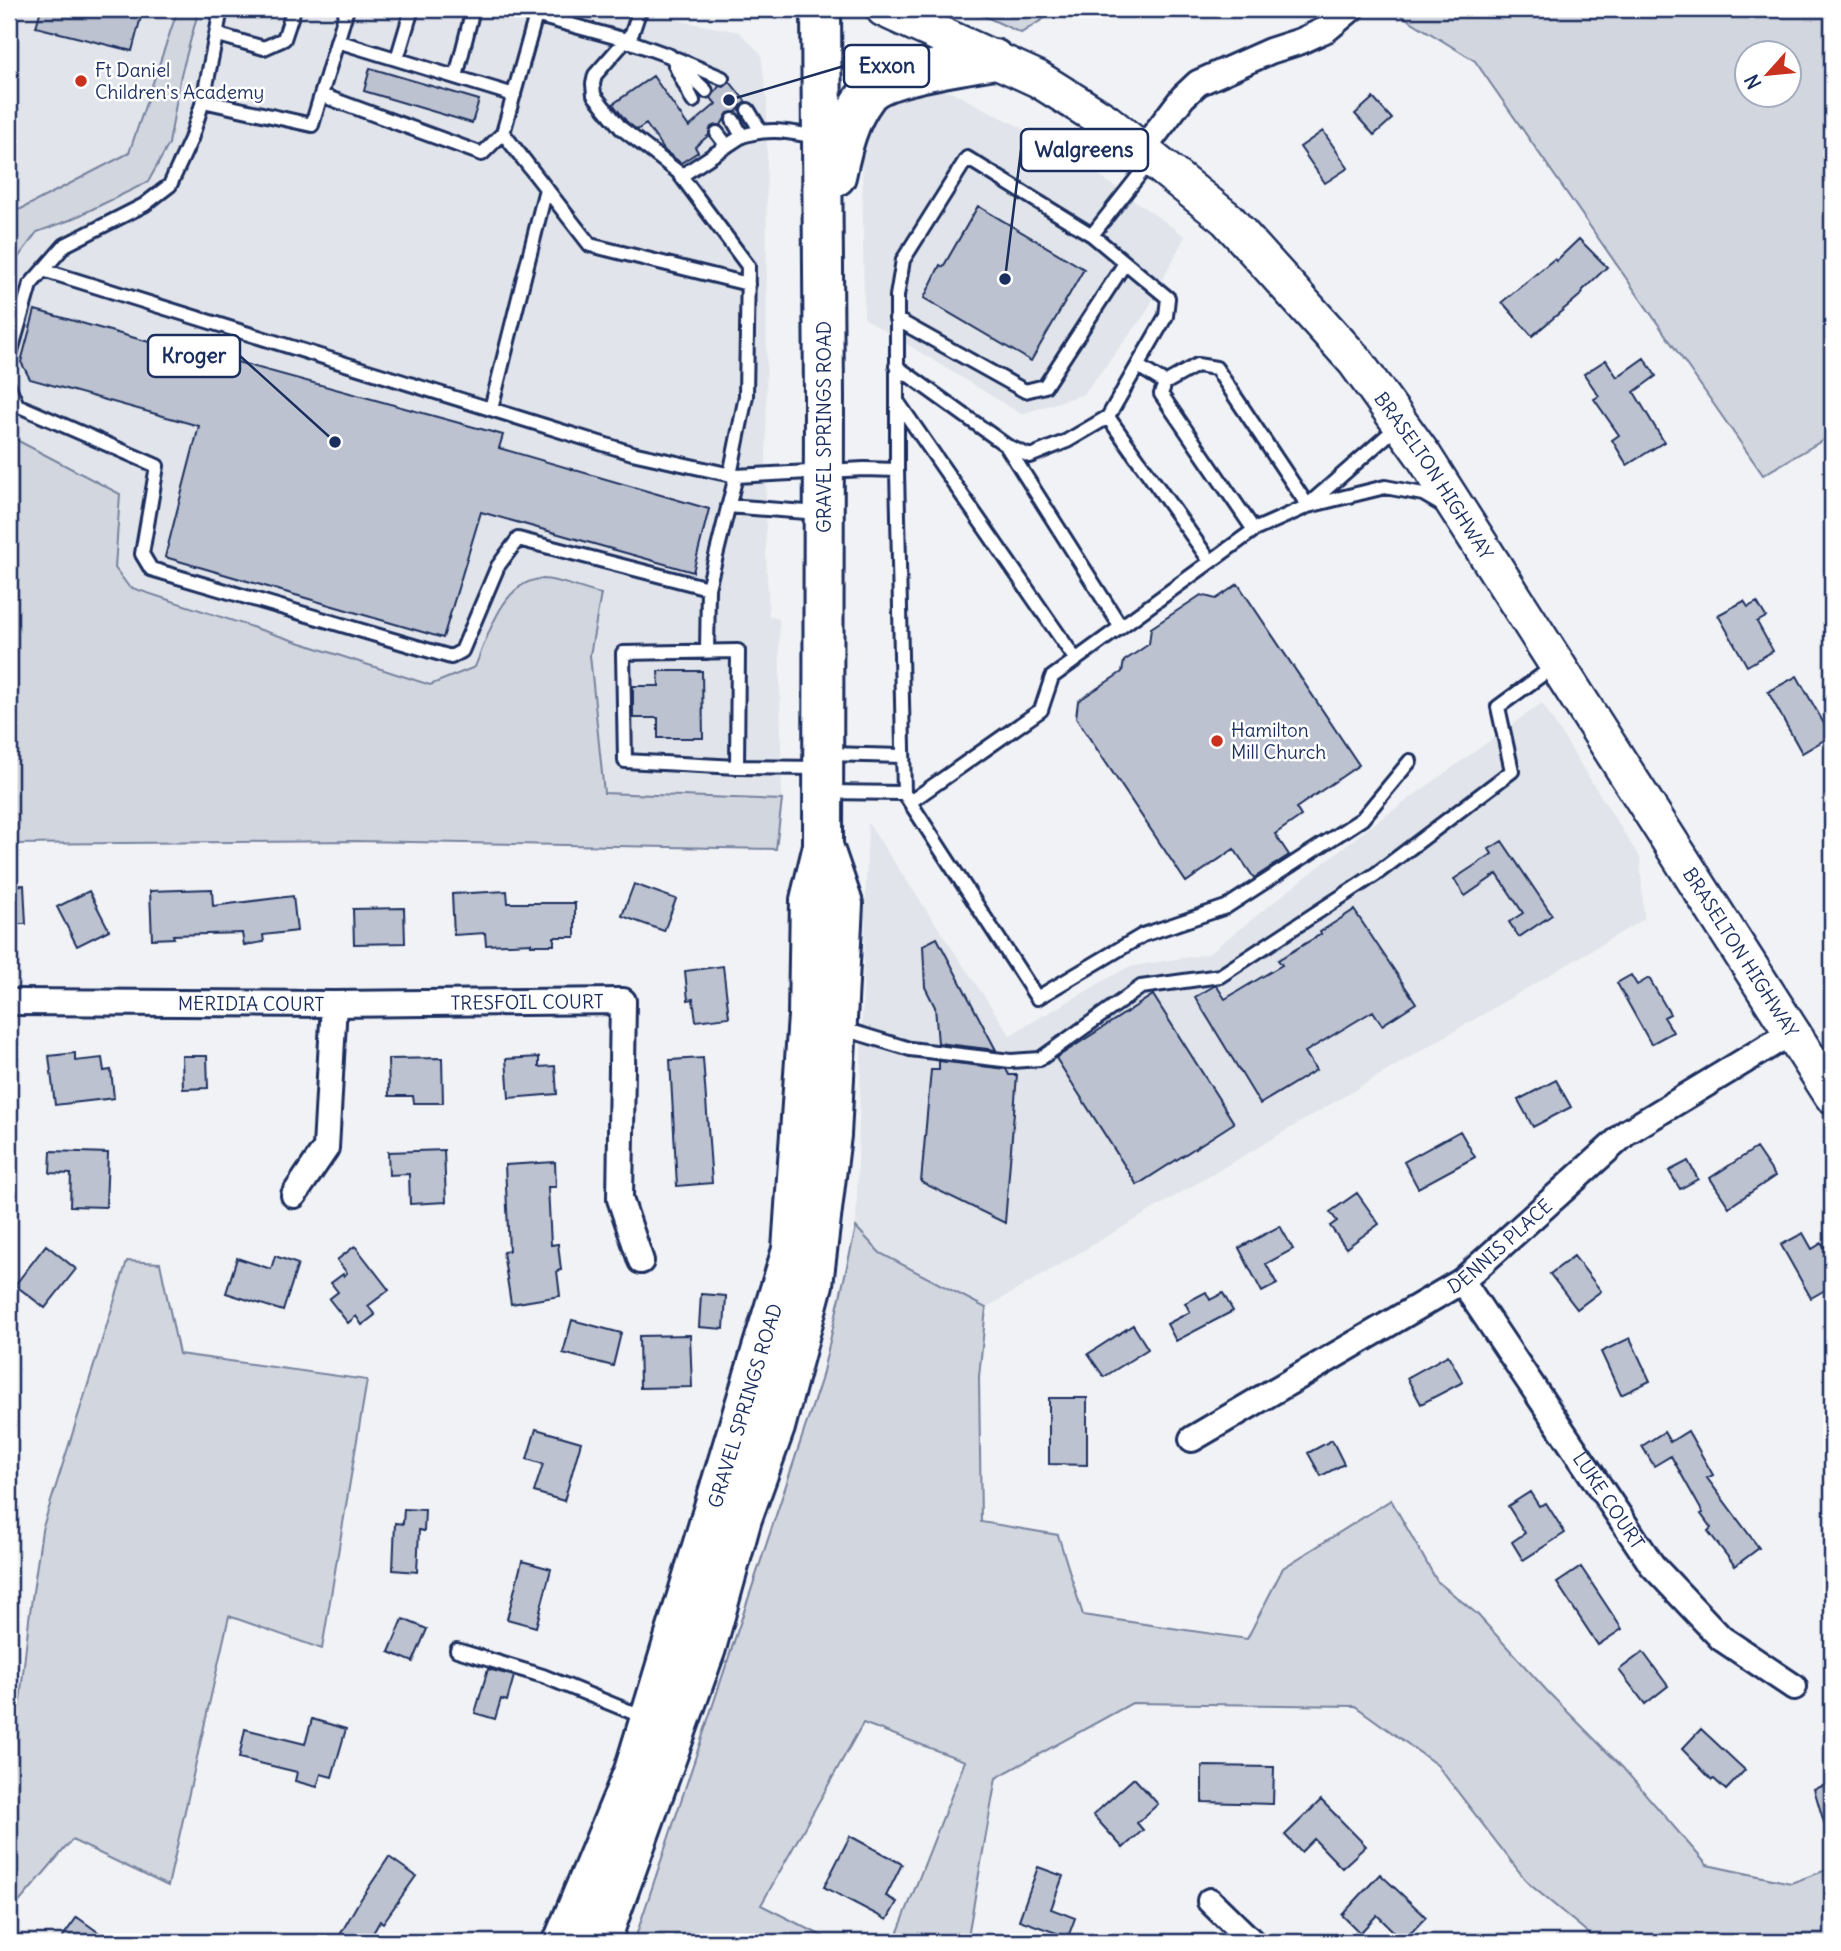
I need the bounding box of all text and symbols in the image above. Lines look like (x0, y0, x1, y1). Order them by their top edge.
north arrow (1732, 38, 1802, 108)
callout: Exxon (844, 45, 929, 87)
text: Exxon (859, 52, 915, 79)
place label: Ft Daniel Children's Academy (95, 58, 264, 104)
text: N (1739, 70, 1767, 93)
marker: Ft Daniel Children's Academy (73, 73, 89, 89)
callout: Walgreens (1021, 129, 1148, 171)
text: Walgreens (1034, 136, 1134, 163)
street label: GRAVEL SPRINGS ROAD (812, 321, 836, 533)
callout: Kroger (148, 335, 240, 377)
text: Kroger (162, 342, 227, 369)
street label: BRASELTON HIGHWAY (1369, 387, 1499, 564)
place label: Hamilton Mill Church (1231, 718, 1326, 764)
marker: Hamilton Mill Church (1209, 733, 1225, 749)
street label: BRASELTON HIGHWAY (1678, 863, 1804, 1042)
street label: TRESFOIL COURT (450, 989, 604, 1015)
street label: MERIDIA COURT (178, 991, 324, 1016)
street label: DENNIS PLACE (1443, 1194, 1557, 1299)
street label: GRAVEL SPRINGS ROAD (703, 1301, 787, 1511)
street label: LUKE COURT (1568, 1447, 1650, 1554)

